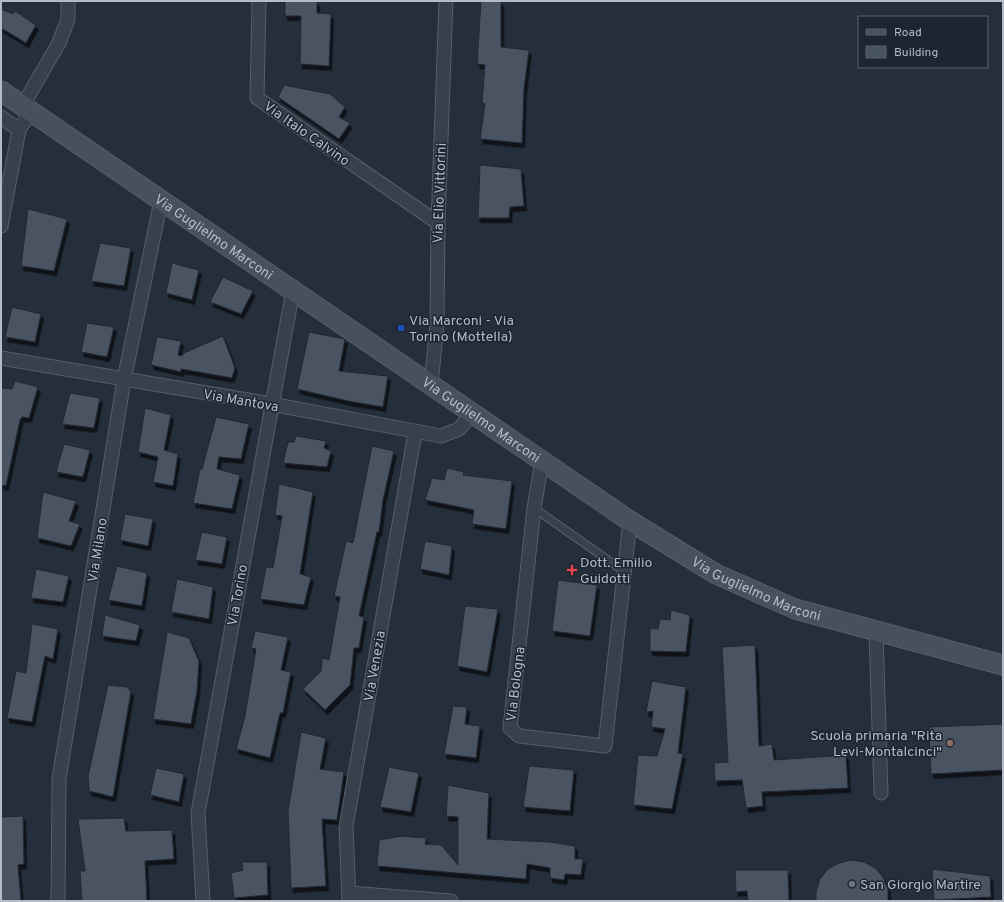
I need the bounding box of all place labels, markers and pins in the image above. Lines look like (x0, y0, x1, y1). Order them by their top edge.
place label: Via Marconi - Via Torino (Mottella) (409, 313, 514, 346)
marker: Via Marconi - Via Torino (Mottella) (396, 323, 406, 333)
place label: Dott. Emilio Guidotti (580, 555, 653, 588)
marker: Dott. Emilio Guidotti (567, 565, 577, 575)
place label: Scuola primaria "Rita Levi-Montalcinci" (810, 728, 942, 761)
marker: Scuola primaria "Rita Levi-Montalcinci" (945, 738, 955, 748)
place label: San Giorgio Martire (860, 877, 981, 894)
marker: San Giorgio Martire (847, 879, 857, 889)

